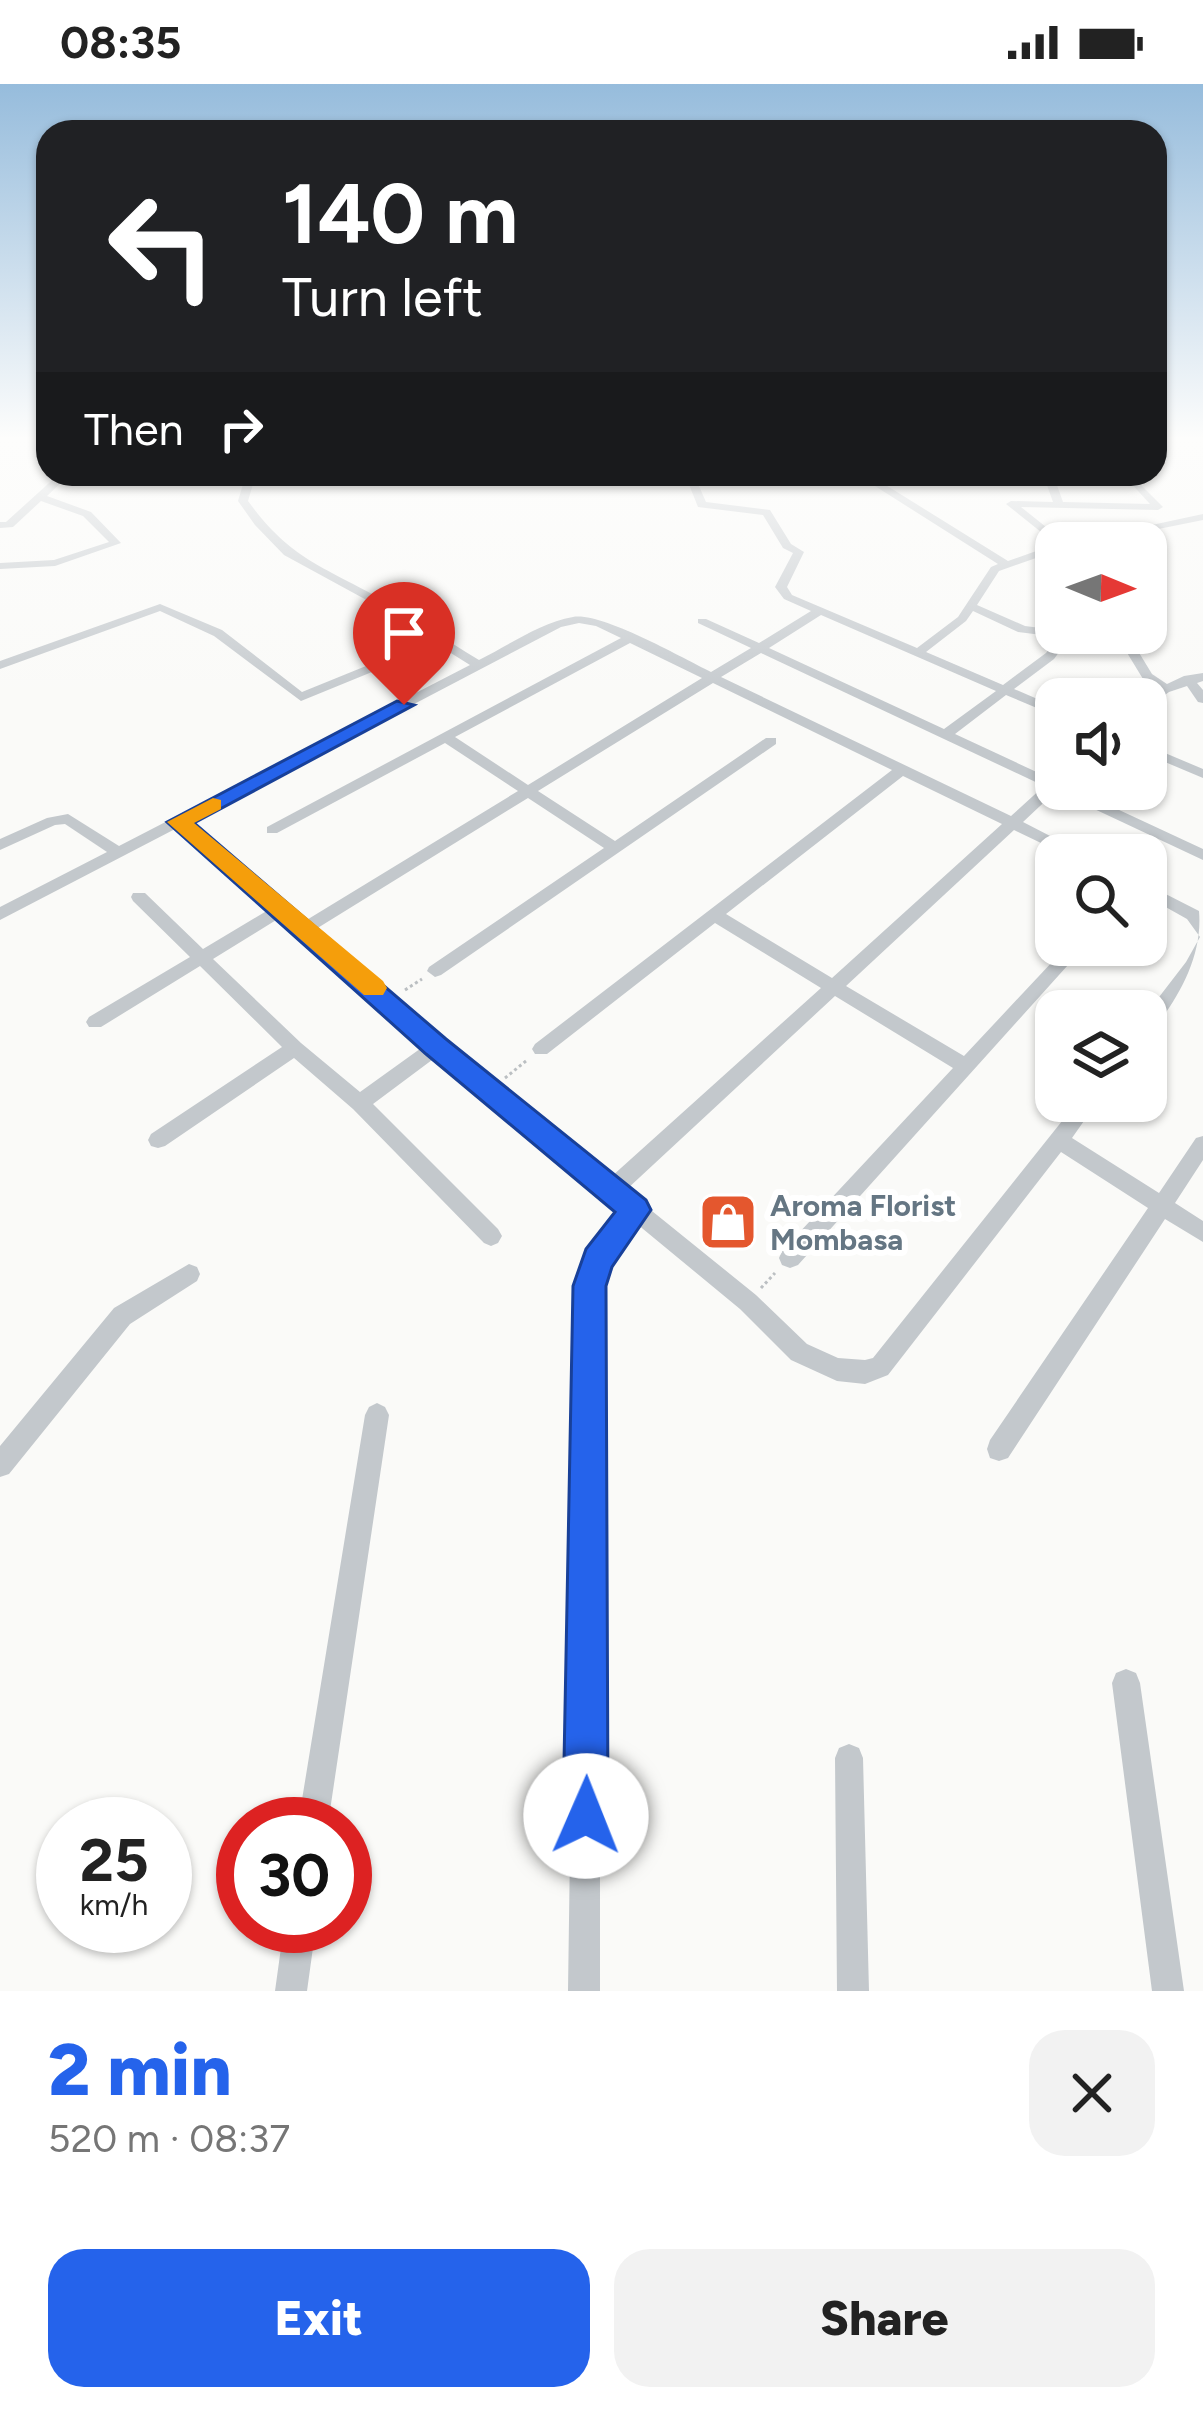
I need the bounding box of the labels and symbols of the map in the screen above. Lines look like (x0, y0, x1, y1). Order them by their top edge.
north arrow (1035, 522, 1167, 654)
pin (353, 582, 455, 705)
place label: Aroma Florist Mombasa (770, 1187, 956, 1258)
shop icon: Aroma Florist Mombasa (697, 1191, 759, 1253)
position arrow (523, 1753, 649, 1879)
speed limit sign: 30 (216, 1797, 372, 1953)

